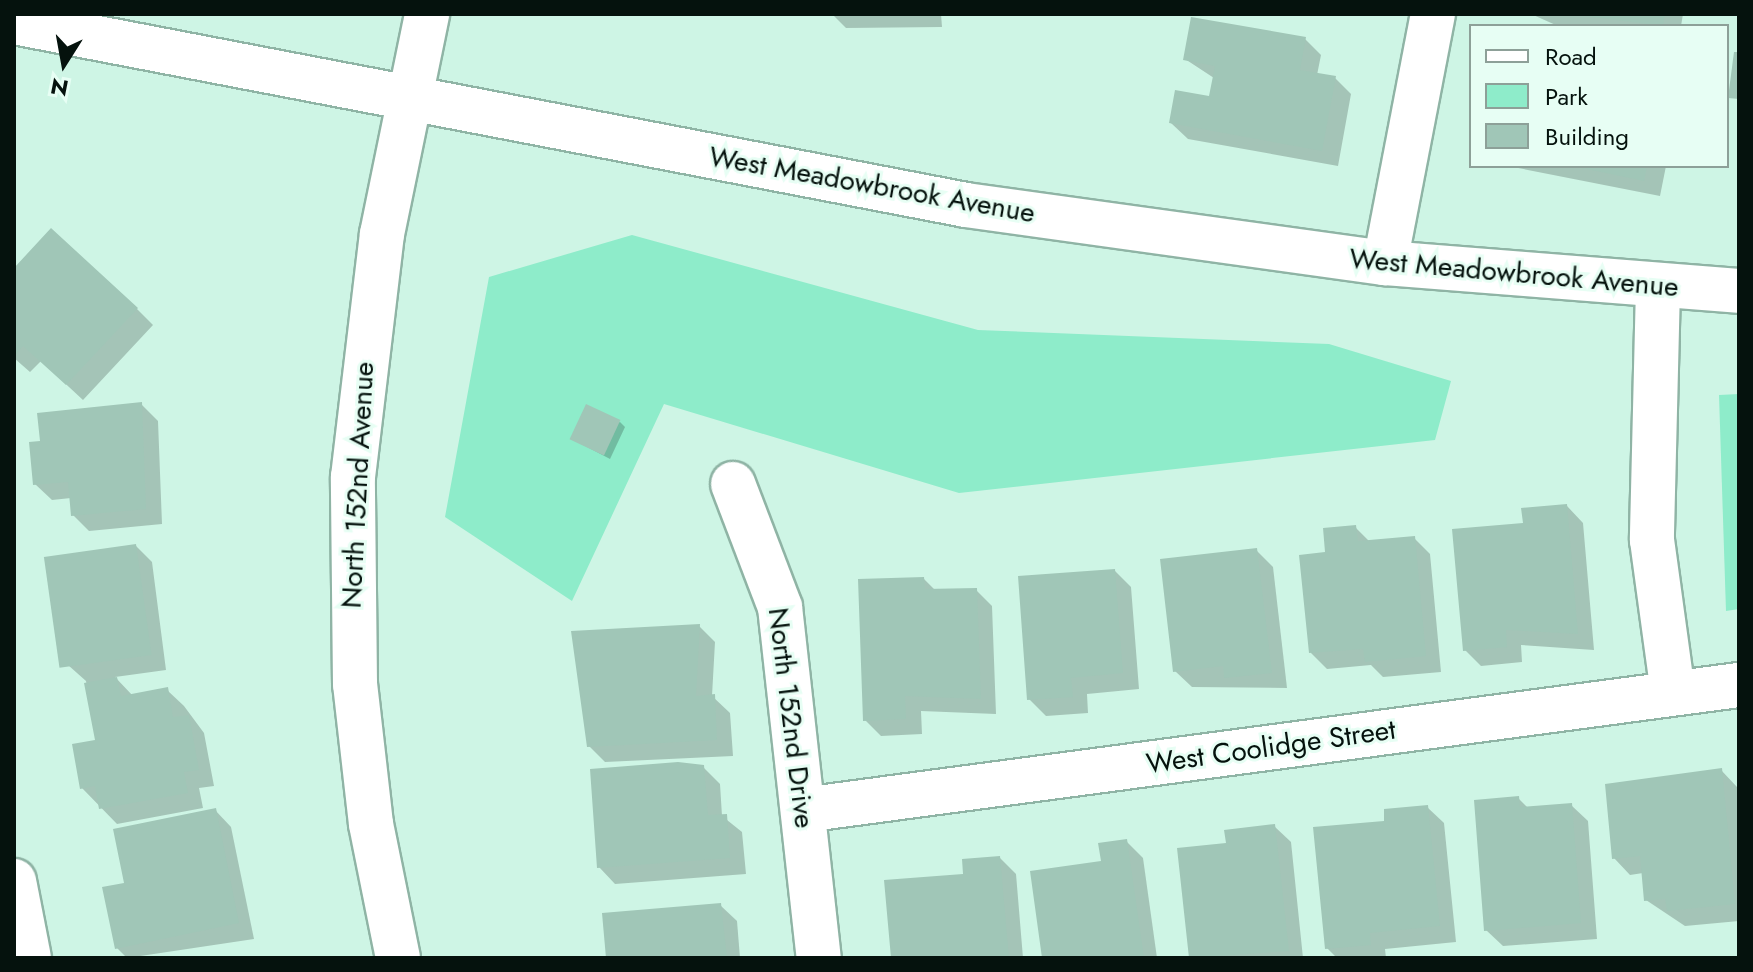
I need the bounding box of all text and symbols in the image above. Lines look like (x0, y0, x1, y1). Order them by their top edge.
north arrow (24, 24, 104, 104)
legend (1469, 24, 1729, 168)
text: Road (1545, 39, 1597, 74)
text: N (48, 70, 71, 105)
text: Park (1545, 79, 1588, 114)
text: Building (1545, 119, 1629, 154)
street label: West Meadowbrook Avenue (706, 140, 1038, 230)
street label: West Meadowbrook Avenue (1348, 242, 1680, 304)
street label: North 152nd Avenue (335, 361, 381, 609)
street label: North 152nd Drive (761, 606, 821, 830)
street label: West Coolidge Street (1144, 713, 1398, 781)

